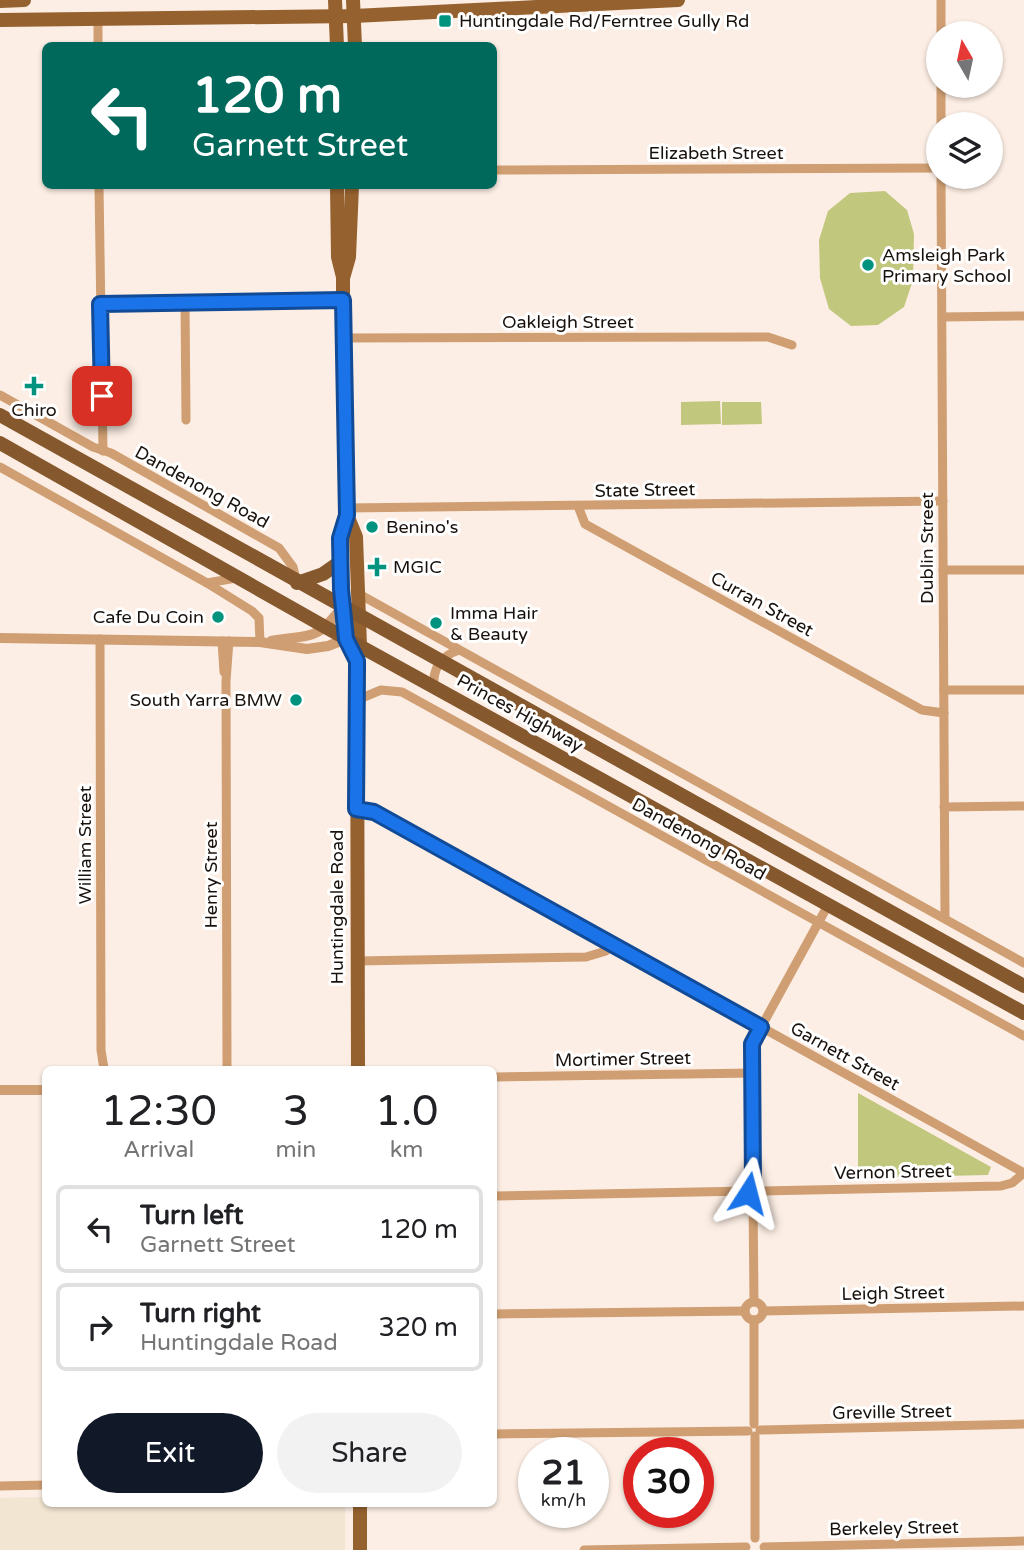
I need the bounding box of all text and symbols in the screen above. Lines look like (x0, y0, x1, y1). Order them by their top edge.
place label: Huntingdale Rd/Ferntree Gully Rd (459, 10, 749, 32)
marker: Huntingdale Rd/Ferntree Gully Rd (437, 13, 453, 29)
north arrow (926, 21, 1003, 98)
map controls (926, 21, 1003, 189)
text: 120 m (192, 67, 342, 126)
icon: left (77, 70, 168, 161)
button: layers (926, 112, 1003, 189)
text: Garnett Street (192, 127, 408, 165)
street label: Elizabeth Street (648, 142, 784, 164)
place label: Amsleigh Park Primary School (882, 244, 1011, 287)
marker: Amsleigh Park Primary School (860, 257, 876, 273)
street label: Oakleigh Street (502, 311, 634, 333)
pin (72, 366, 132, 426)
marker: Chiro (24, 376, 44, 396)
icon: arrive (83, 377, 121, 415)
place label: Chiro (11, 399, 57, 421)
street label: Dandenong Road (131, 441, 273, 533)
street label: State Street (595, 478, 696, 502)
street label: Dublin Street (916, 492, 938, 604)
place label: Benino's (386, 516, 458, 538)
marker: Benino's (364, 519, 380, 535)
place label: MGIC (393, 556, 442, 578)
marker: MGIC (367, 557, 387, 577)
street label: Curran Street (707, 567, 817, 641)
place label: Imma Hair & Beauty (450, 602, 538, 645)
place label: Cafe Du Coin (93, 606, 204, 628)
marker: Cafe Du Coin (210, 609, 226, 625)
marker: Imma Hair & Beauty (428, 615, 444, 631)
street label: Princes Highway (453, 669, 587, 757)
place label: South Yarra BMW (130, 689, 282, 711)
marker: South Yarra BMW (288, 692, 304, 708)
street label: William Street (74, 786, 96, 904)
street label: Dandenong Road (628, 793, 770, 885)
street label: Henry Street (200, 821, 222, 929)
street label: Huntingdale Road (326, 830, 348, 984)
street label: Garnett Street (786, 1017, 904, 1095)
street label: Mortimer Street (555, 1047, 691, 1071)
text: 12:30 (101, 1086, 217, 1137)
text: 3 (283, 1086, 309, 1137)
text: 1.0 (375, 1086, 438, 1137)
text: Arrival (123, 1136, 194, 1164)
text: min (275, 1136, 316, 1164)
text: km (390, 1136, 423, 1164)
position arrow (711, 1156, 785, 1230)
street label: Vernon Street (834, 1160, 952, 1184)
text: Turn left (140, 1200, 243, 1231)
icon: left (81, 1210, 119, 1248)
text: 120 m (378, 1214, 458, 1245)
text: Garnett Street (140, 1231, 295, 1259)
street label: Leigh Street (841, 1281, 945, 1305)
text: Turn right (140, 1298, 261, 1329)
icon: right (81, 1308, 119, 1346)
text: 320 m (378, 1312, 458, 1343)
text: Huntingdale Road (140, 1329, 338, 1357)
street label: Greville Street (832, 1400, 952, 1424)
button: Exit (77, 1413, 263, 1493)
button: Share (277, 1413, 462, 1493)
speed limit sign: 30 (623, 1437, 714, 1528)
text: 21 (542, 1452, 585, 1494)
text: km/h (541, 1489, 586, 1511)
street label: Berkeley Street (829, 1516, 959, 1540)

